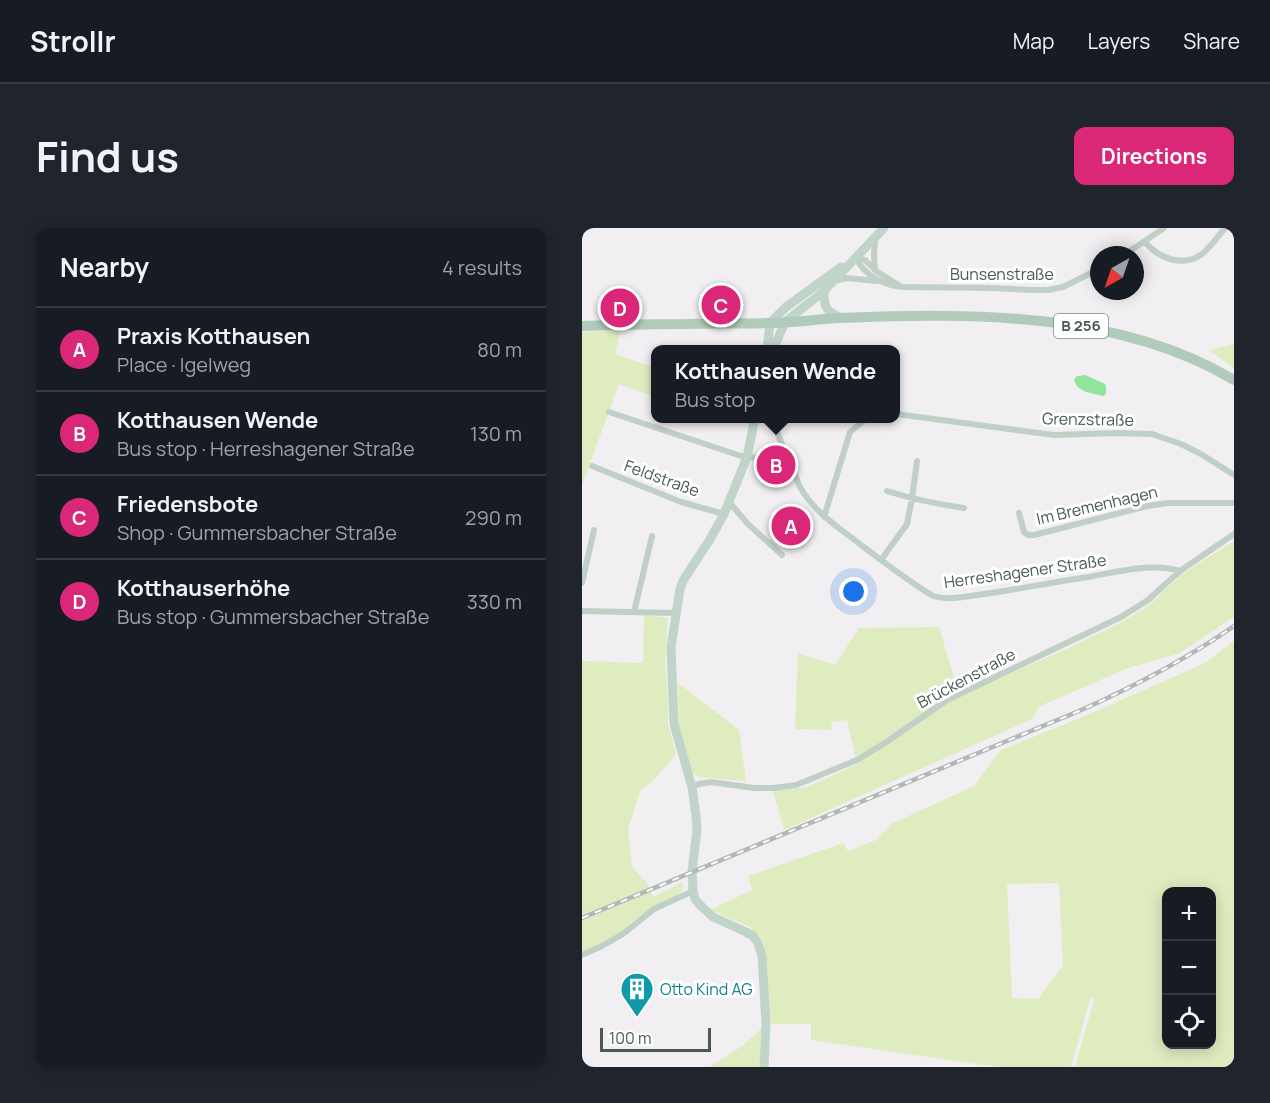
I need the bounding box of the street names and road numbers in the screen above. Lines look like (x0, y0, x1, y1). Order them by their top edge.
street label: Bunsenstraße (950, 263, 1054, 285)
road number: B 256 (1054, 314, 1108, 338)
street label: Grenzstraße (1042, 407, 1134, 431)
street label: Feldstraße (621, 454, 703, 502)
street label: Im Bremenhagen (1034, 480, 1160, 530)
street label: Herreshagener Straße (942, 549, 1108, 593)
street label: Brückenstraße (913, 643, 1019, 713)

